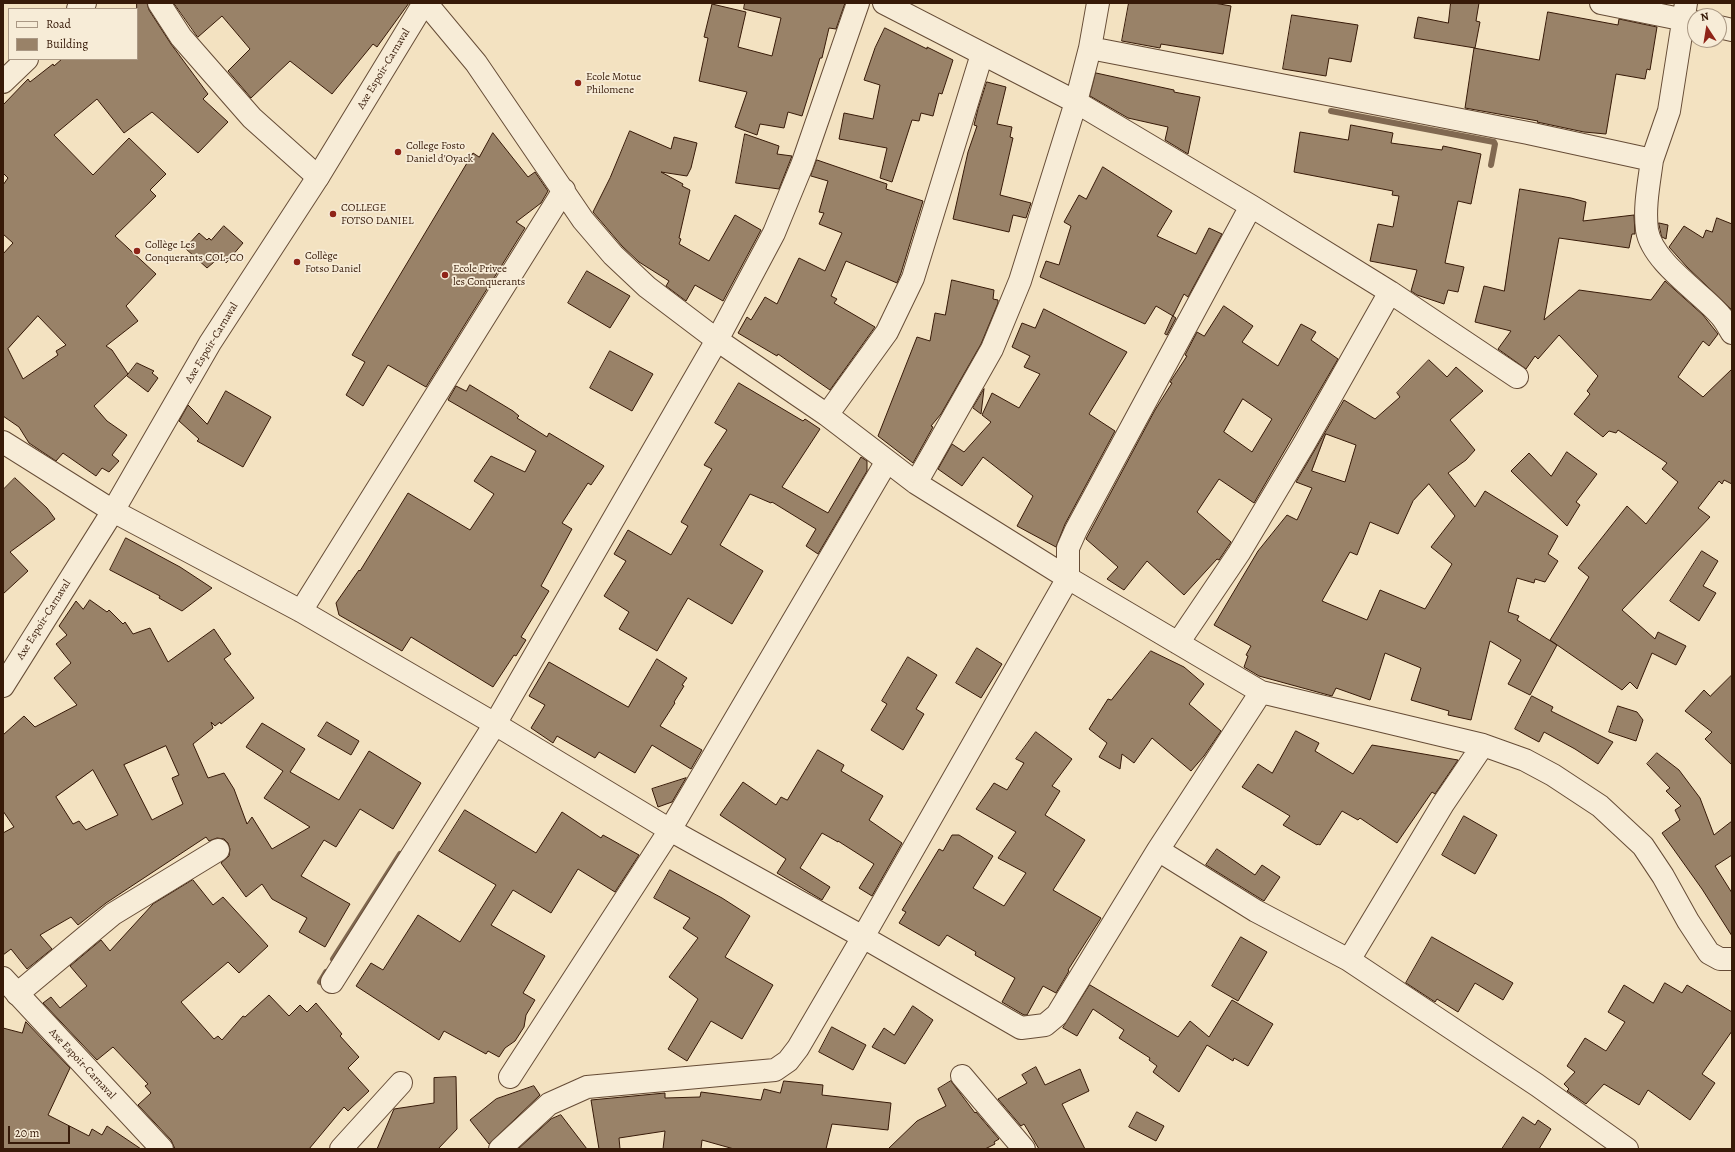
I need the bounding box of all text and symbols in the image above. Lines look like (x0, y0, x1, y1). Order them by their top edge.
legend (8, 8, 138, 60)
north arrow (1687, 8, 1727, 48)
text: N (1699, 9, 1710, 25)
text: Road (46, 16, 71, 32)
street label: Axe Espoir-Carnaval (355, 26, 413, 112)
text: Building (46, 36, 88, 52)
place label: Ecole Motue Philomene (586, 70, 641, 96)
marker: Ecole Motue Philomene (573, 78, 583, 88)
place label: College Fosto Daniel d'Oyack (406, 139, 473, 165)
marker: College Fosto Daniel d'Oyack (393, 147, 403, 157)
place label: COLLEGE FOTSO DANIEL (341, 201, 414, 227)
marker: COLLEGE FOTSO DANIEL (328, 209, 338, 219)
place label: Collège Les Conquerants COL-CO (145, 238, 244, 264)
marker: Collège Les Conquerants COL-CO (132, 246, 142, 256)
place label: Collège Fotso Daniel (305, 249, 361, 275)
marker: Collège Fotso Daniel (292, 257, 302, 267)
place label: Ecole Privee les Conquerants (453, 262, 525, 288)
marker: Ecole Privee les Conquerants (440, 270, 450, 280)
street label: Axe Espoir-Carnaval (183, 300, 241, 386)
street label: Axe Espoir-Carnaval (14, 578, 74, 662)
street label: Axe Espoir-Carnaval (46, 1026, 118, 1102)
scale bar (10, 1118, 72, 1144)
text: 20 m (15, 1125, 39, 1141)

